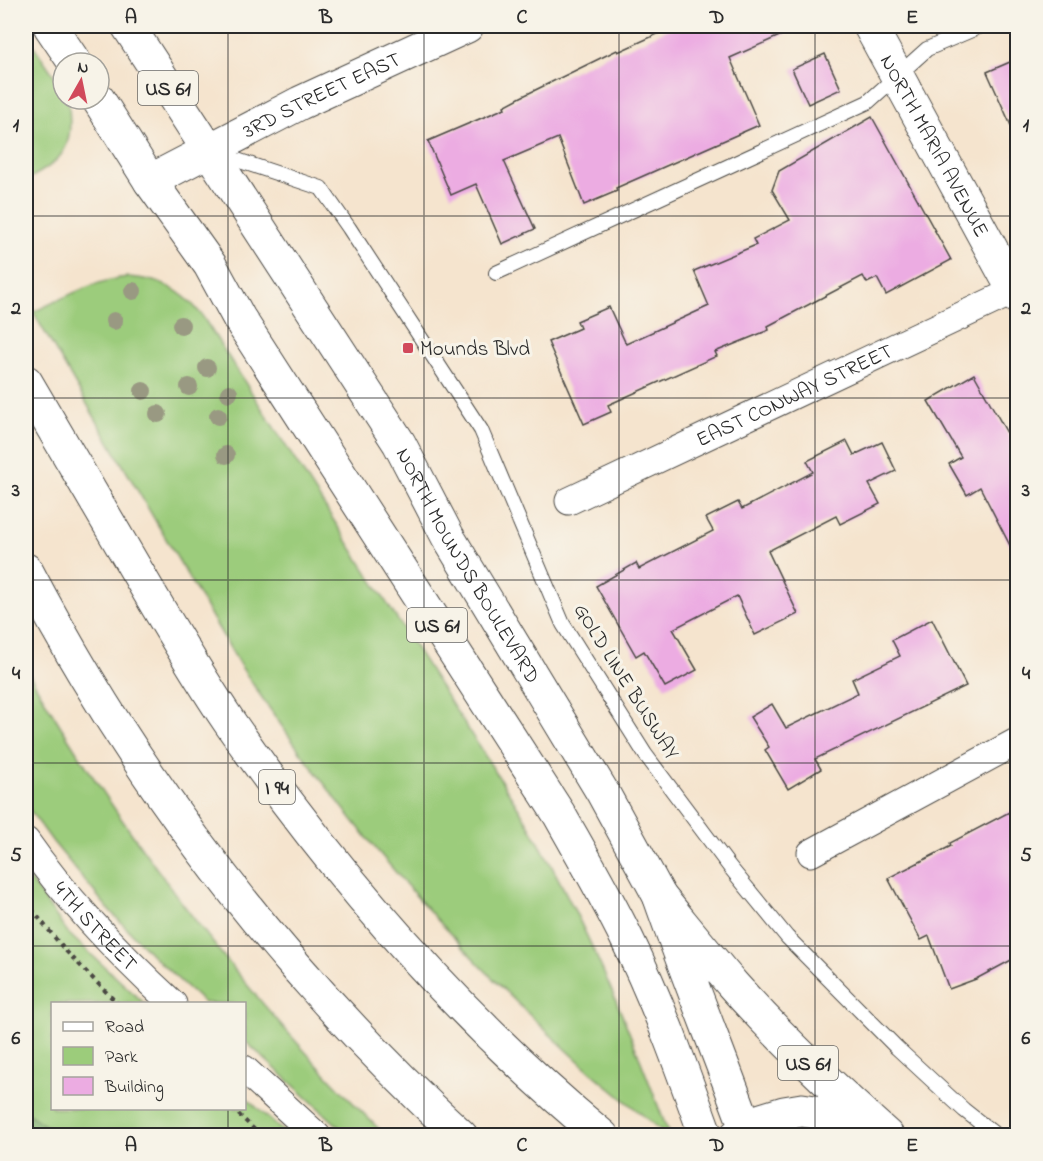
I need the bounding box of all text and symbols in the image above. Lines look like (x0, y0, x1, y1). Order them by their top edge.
text: A (125, 4, 137, 33)
text: B (318, 4, 333, 33)
text: C (517, 4, 528, 33)
text: D (709, 4, 724, 33)
text: E (906, 4, 918, 33)
street label: 3RD STREET EAST (238, 46, 406, 147)
street label: NORTH MARIA AVENUE (871, 50, 995, 243)
north arrow (51, 51, 111, 111)
text: N (76, 55, 90, 81)
road number: US 61 (138, 71, 198, 105)
text: 1 (13, 112, 20, 141)
text: 1 (1023, 112, 1030, 141)
text: 2 (10, 295, 21, 324)
text: 2 (1020, 295, 1031, 324)
place label: Mounds Blvd (420, 335, 530, 365)
street label: EAST CONWAY STREET (692, 337, 898, 456)
marker: Mounds Blvd (401, 341, 415, 355)
street label: NORTH MOUNDS BOULEVARD (387, 443, 546, 690)
text: 3 (11, 477, 20, 506)
text: 3 (1021, 477, 1030, 506)
street label: GOLD LINE BUSWAY (565, 598, 686, 766)
road number: US 61 (407, 608, 467, 642)
text: 4 (12, 660, 21, 689)
text: 4 (1022, 660, 1031, 689)
road number: I 94 (259, 770, 295, 804)
text: 5 (10, 842, 22, 871)
text: 5 (1020, 842, 1032, 871)
street label: 4TH STREET (45, 876, 144, 979)
legend (51, 1002, 246, 1110)
text: Road (105, 1015, 144, 1041)
text: 6 (12, 1025, 21, 1054)
text: 6 (1022, 1025, 1031, 1054)
text: Park (105, 1045, 138, 1071)
road number: US 61 (778, 1046, 838, 1080)
text: Building (104, 1075, 164, 1102)
text: A (125, 1132, 137, 1161)
text: B (318, 1132, 333, 1161)
text: C (517, 1132, 528, 1161)
text: D (709, 1132, 724, 1161)
text: E (906, 1132, 918, 1161)

